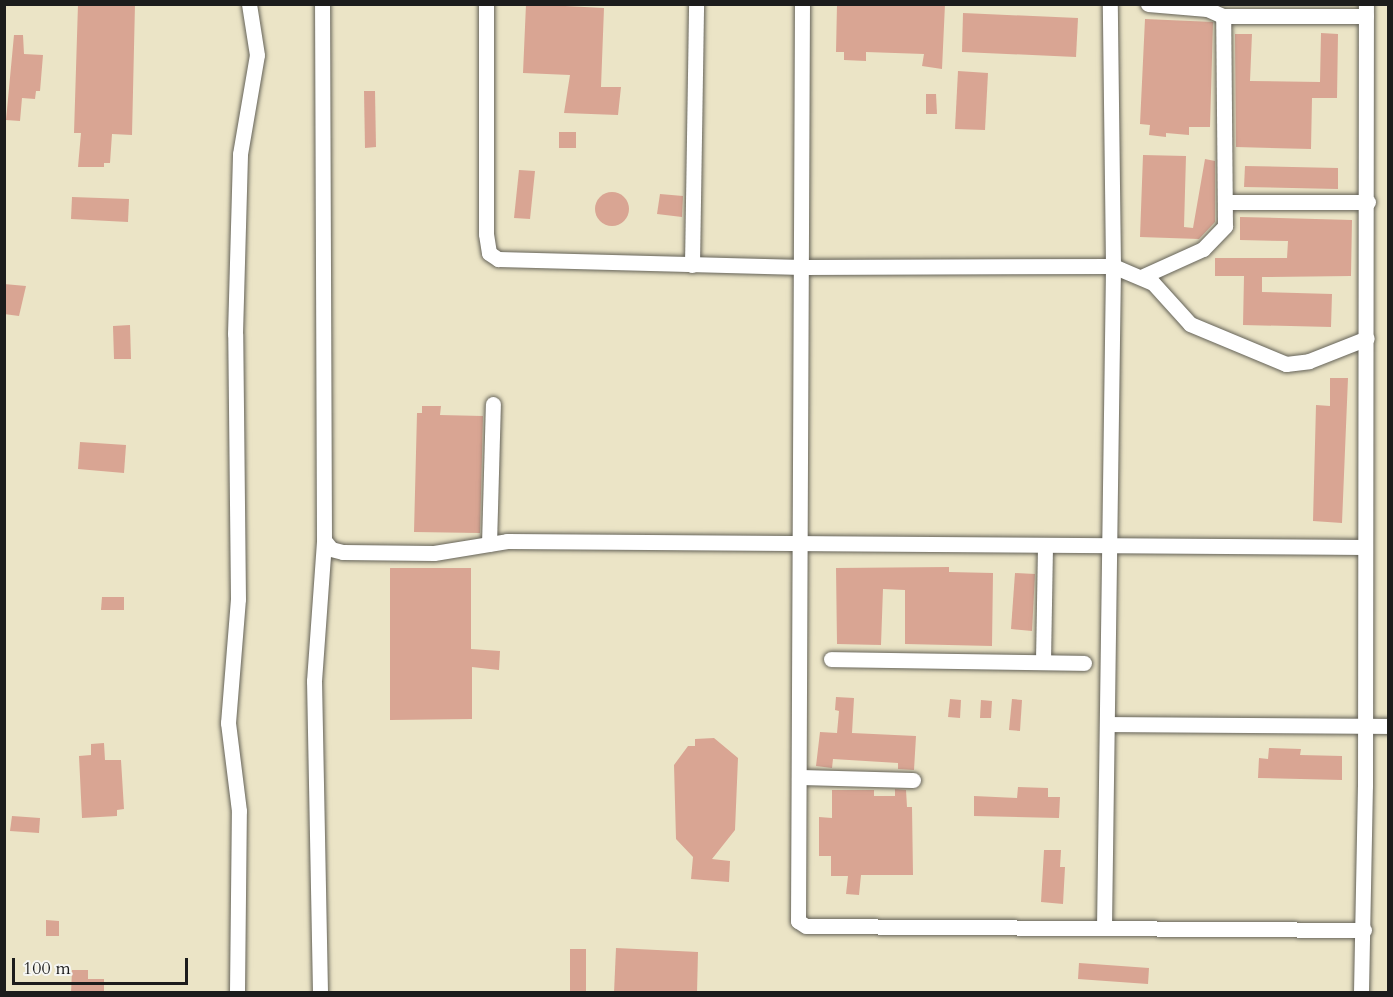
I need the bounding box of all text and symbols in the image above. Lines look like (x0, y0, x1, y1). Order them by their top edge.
scale bar (15, 946, 190, 984)
text: 100 m (23, 956, 71, 981)

